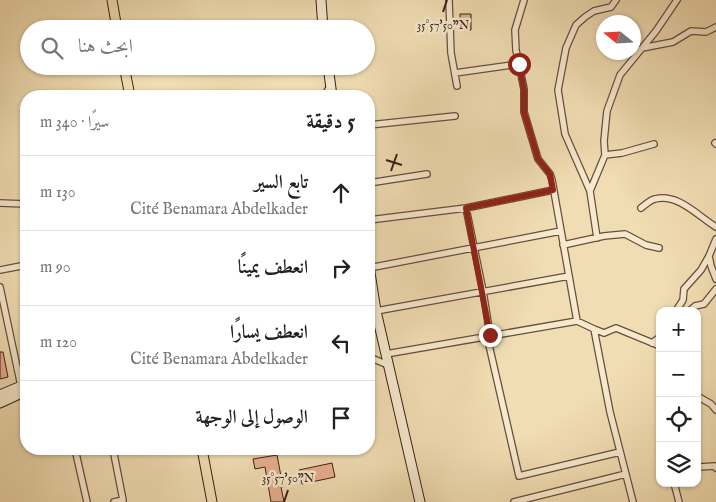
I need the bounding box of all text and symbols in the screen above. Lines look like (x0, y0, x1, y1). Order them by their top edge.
north arrow (596, 15, 641, 60)
text: 35°57'50"N (417, 18, 470, 33)
search box (20, 20, 375, 75)
icon: search (38, 34, 66, 62)
text: ابحث هنا (78, 35, 133, 59)
route start (508, 53, 531, 76)
text: 5 دقيقة (306, 109, 355, 136)
text: سيرًا · 340 m (40, 113, 109, 133)
text: تابع السير (254, 171, 308, 195)
icon: ahead (327, 179, 355, 207)
text: 130 m (40, 183, 76, 203)
text: Cité Benamara Abdelkader (130, 200, 308, 220)
icon: right (327, 254, 355, 282)
text: انعطف يمينًا (238, 256, 308, 280)
text: 90 m (40, 258, 71, 278)
map controls (656, 307, 701, 487)
button: + (656, 307, 701, 352)
text: انعطف يسارًا (230, 321, 308, 345)
route end (479, 324, 502, 347)
icon: left (327, 329, 355, 357)
text: 120 m (40, 333, 77, 353)
text: Cité Benamara Abdelkader (130, 350, 308, 370)
button: − (656, 352, 701, 397)
button: locate (656, 397, 701, 442)
icon: arrive (327, 404, 355, 432)
text: الوصول إلى الوجهة (196, 406, 308, 430)
button: layers (656, 442, 701, 487)
text: 35°57'50"N (262, 471, 315, 486)

